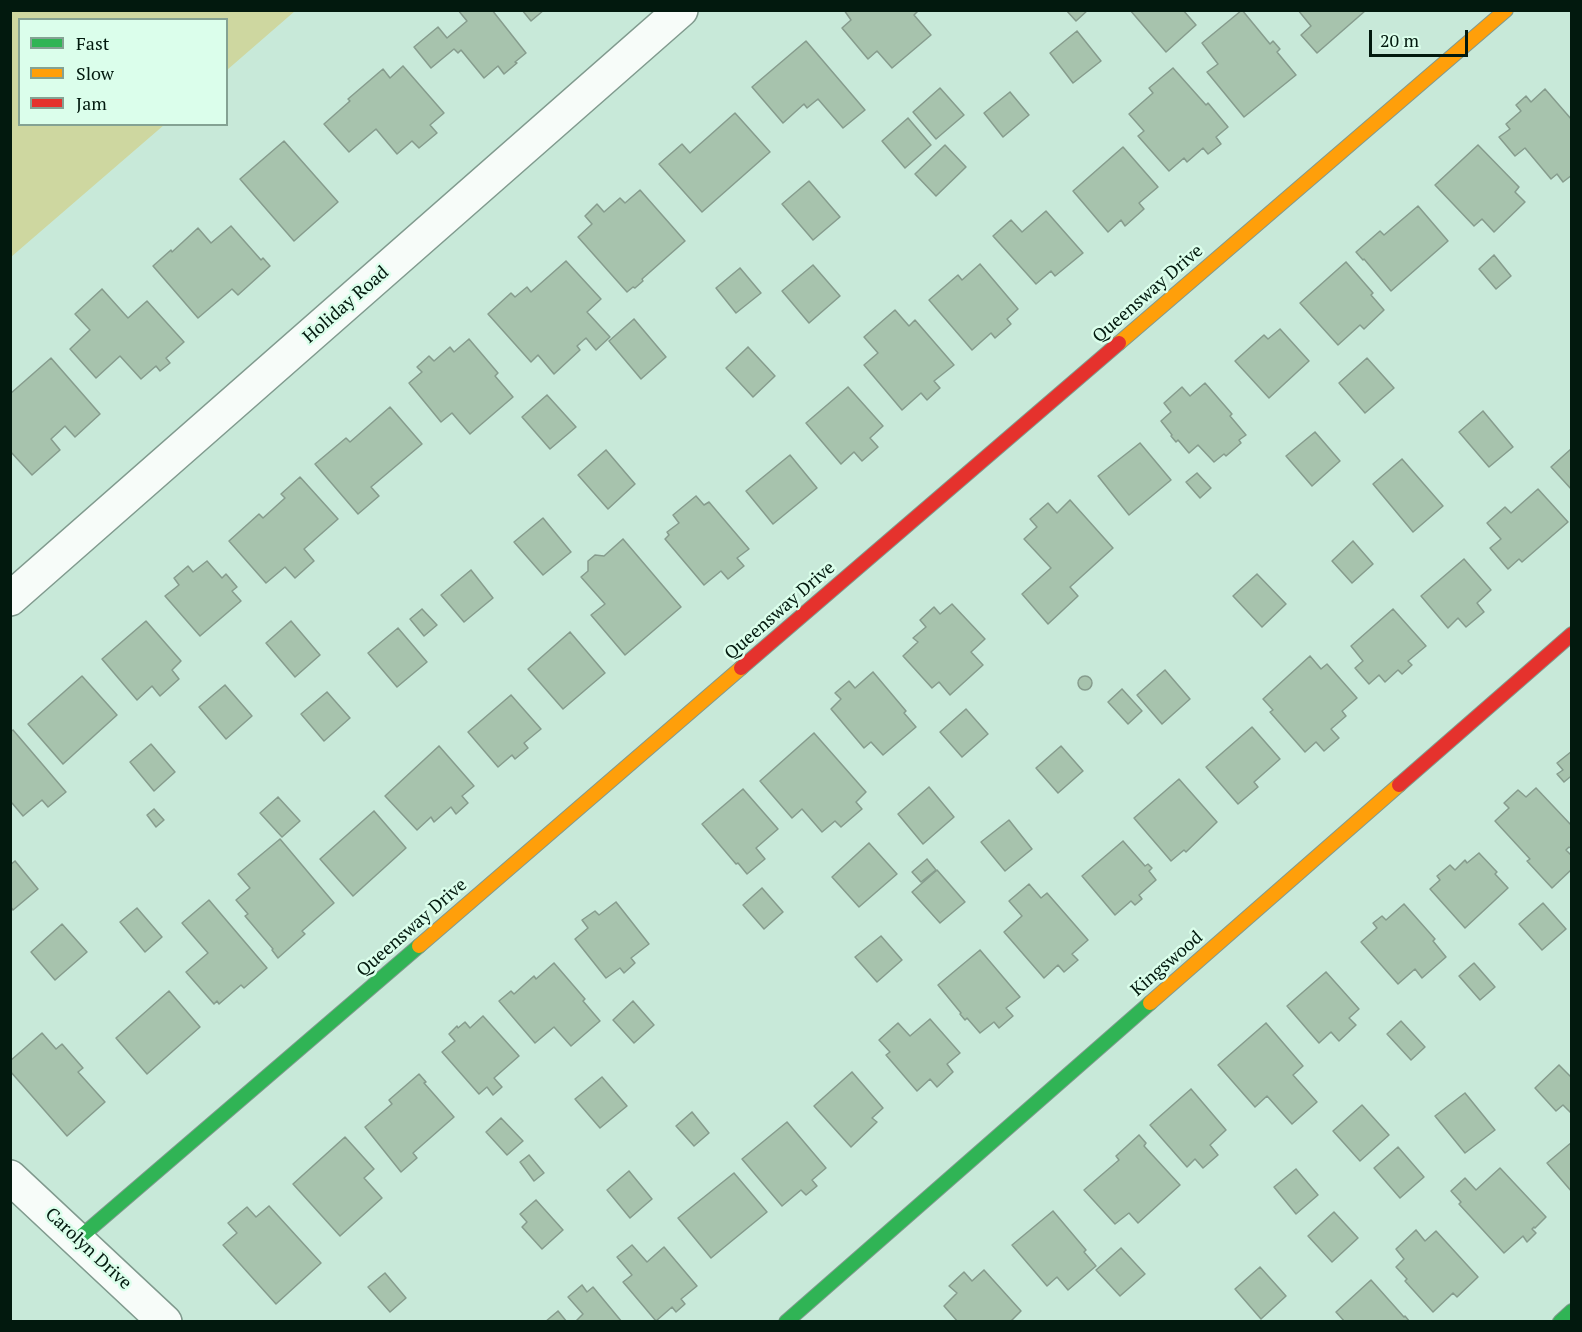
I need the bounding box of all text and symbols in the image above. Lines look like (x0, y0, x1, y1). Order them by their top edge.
legend (18, 18, 228, 126)
scale bar (1372, 18, 1471, 56)
text: 20 m (1380, 28, 1419, 52)
text: Fast (76, 31, 109, 55)
text: Slow (76, 61, 114, 85)
text: Jam (76, 91, 107, 115)
street label: Queensway Drive (1089, 240, 1207, 348)
street label: Holiday Road (299, 262, 393, 348)
street label: Queensway Drive (721, 557, 839, 665)
street label: Queensway Drive (353, 874, 471, 982)
street label: Kingswood (1127, 927, 1207, 1001)
street label: Carolyn Drive (40, 1204, 136, 1294)

